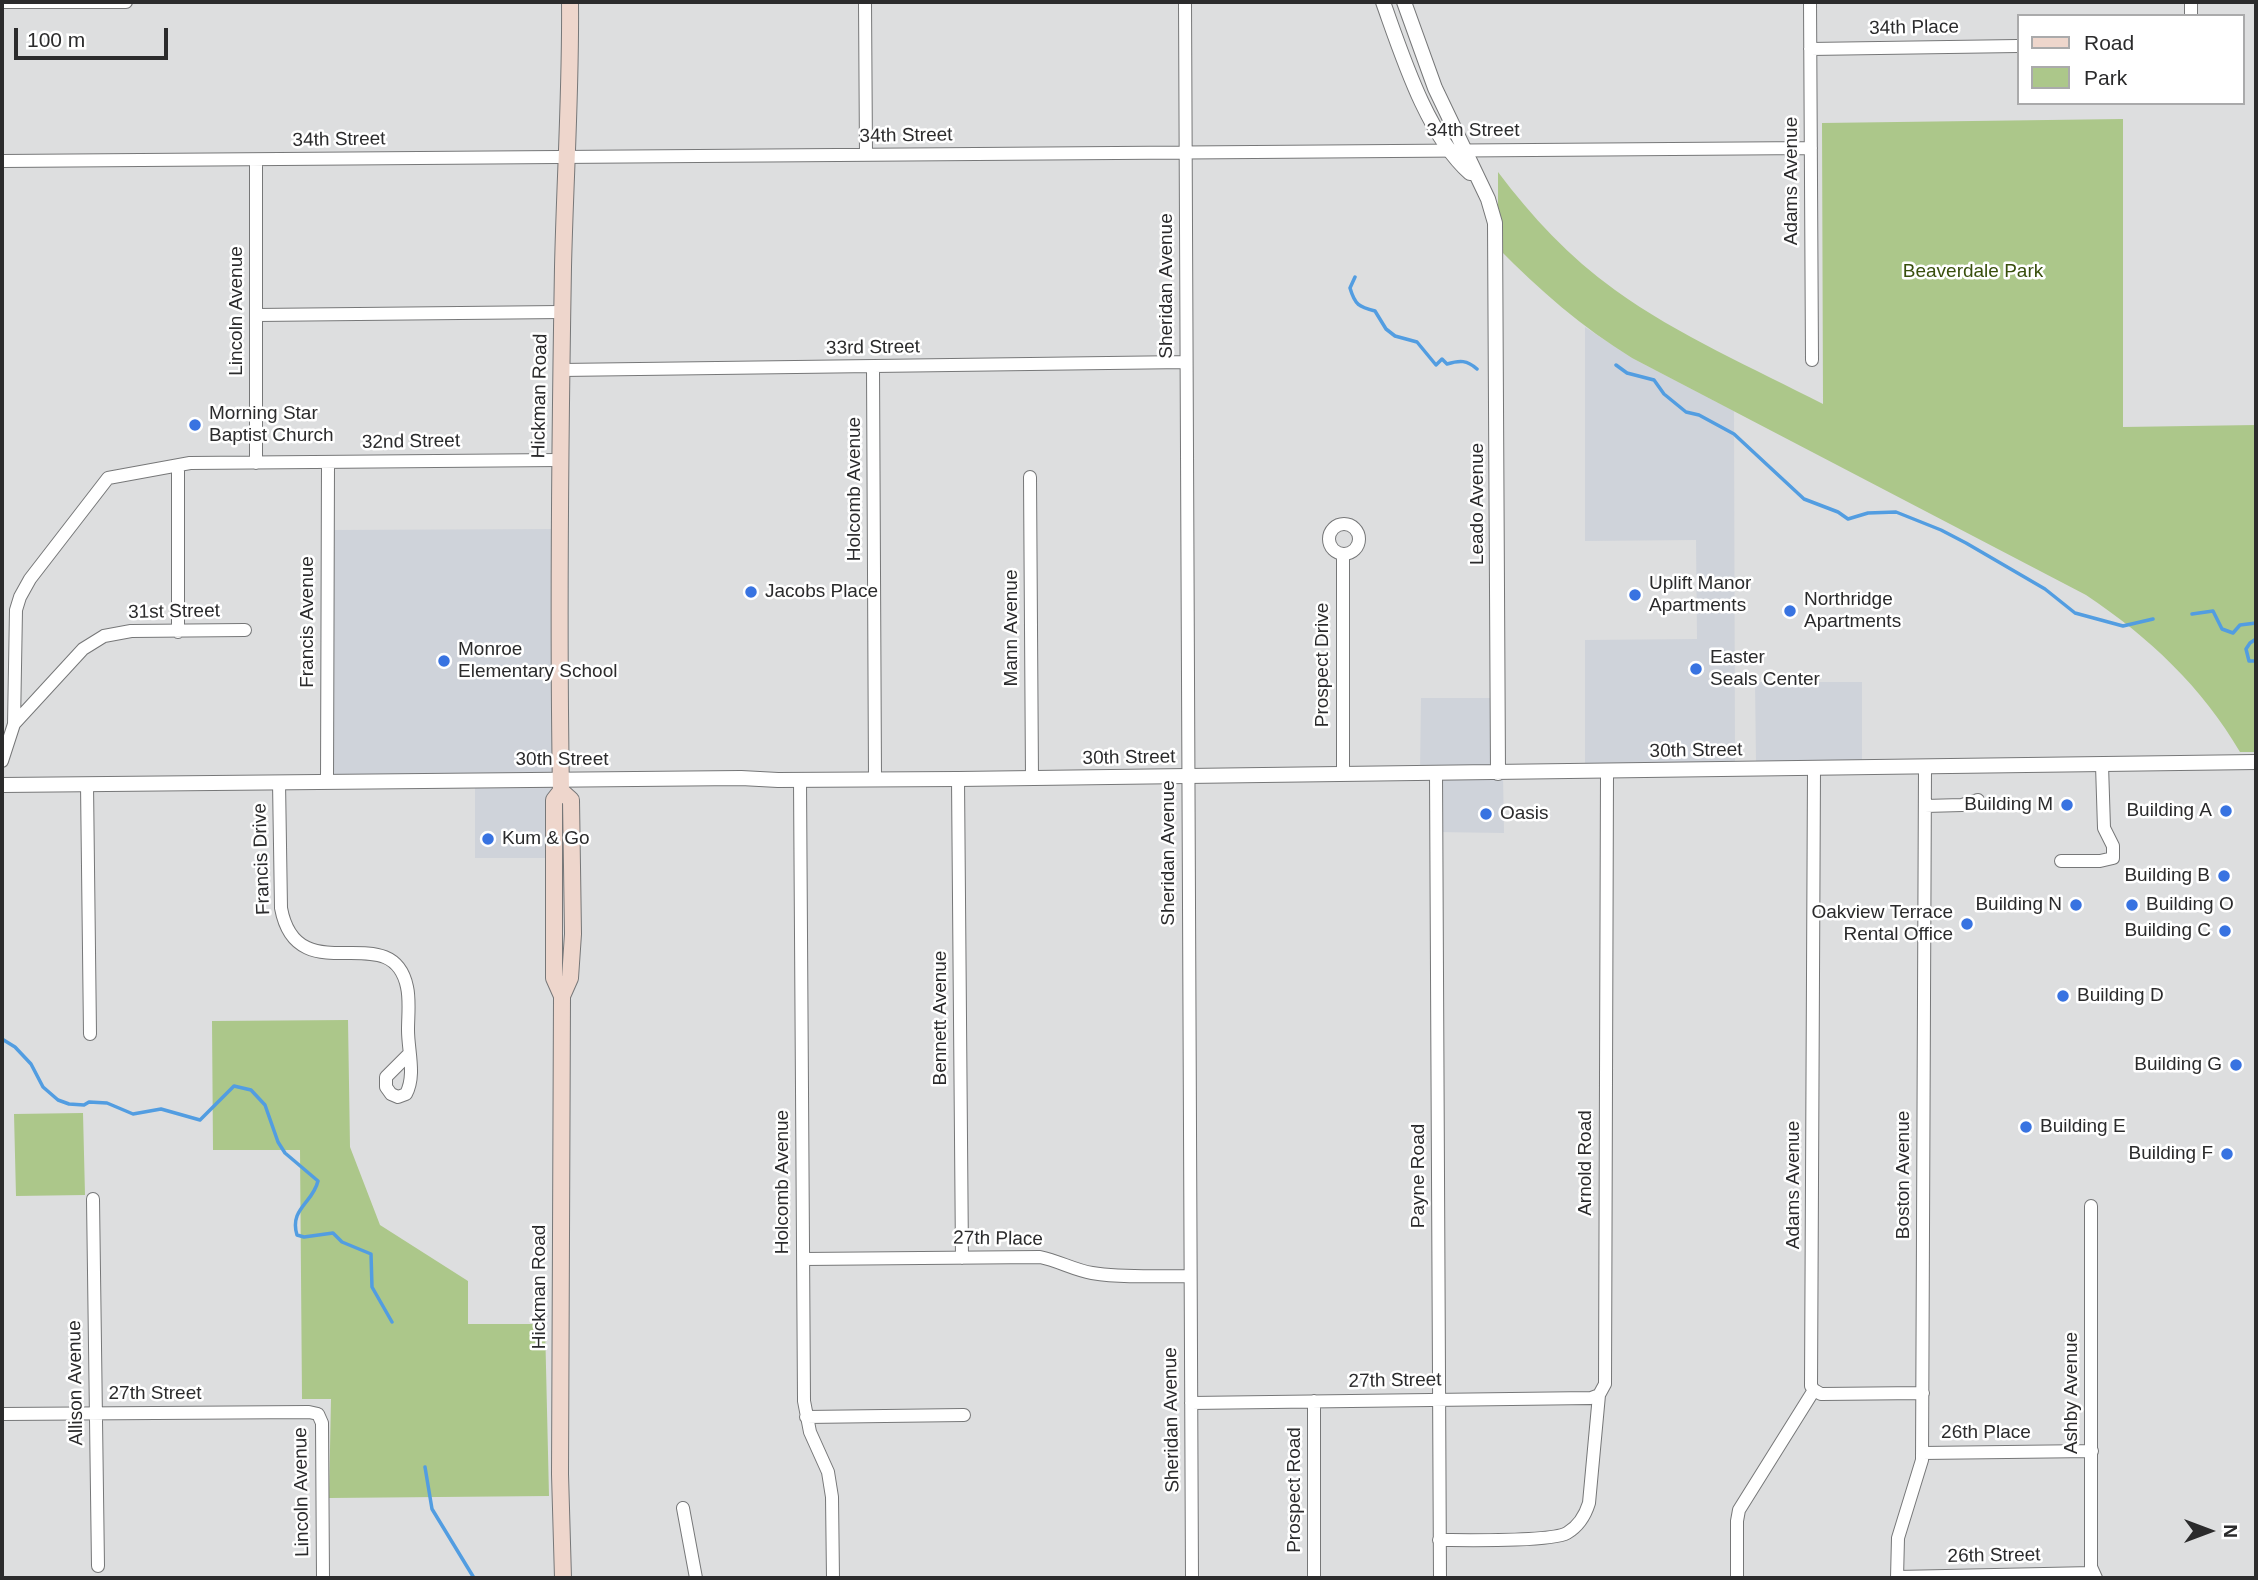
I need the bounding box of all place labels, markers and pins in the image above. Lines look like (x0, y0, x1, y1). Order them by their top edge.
place label: Morning Star Baptist Church (209, 403, 334, 447)
marker: Morning Star Baptist Church (187, 417, 203, 433)
place label: Uplift Manor Apartments (1649, 573, 1751, 617)
place label: Jacobs Place (765, 581, 878, 603)
marker: Jacobs Place (743, 584, 759, 600)
marker: Uplift Manor Apartments (1627, 587, 1643, 603)
place label: Northridge Apartments (1804, 589, 1901, 633)
marker: Northridge Apartments (1782, 603, 1798, 619)
place label: Monroe Elementary School (458, 639, 617, 683)
place label: Easter Seals Center (1710, 647, 1820, 691)
marker: Monroe Elementary School (436, 653, 452, 669)
marker: Easter Seals Center (1688, 661, 1704, 677)
place label: Building M (1964, 794, 2053, 816)
marker: Building M (2059, 797, 2075, 813)
place label: Building A (2126, 800, 2212, 822)
place label: Oasis (1500, 803, 1549, 825)
marker: Building A (2218, 803, 2234, 819)
marker: Oasis (1478, 806, 1494, 822)
place label: Kum & Go (502, 828, 590, 850)
marker: Kum & Go (480, 831, 496, 847)
place label: Building B (2124, 865, 2210, 887)
marker: Building B (2216, 868, 2232, 884)
place label: Building N (1975, 894, 2062, 916)
place label: Building O (2146, 894, 2234, 916)
marker: Building N (2068, 897, 2084, 913)
marker: Building O (2124, 897, 2140, 913)
place label: Oakview Terrace Rental Office (1812, 902, 1953, 946)
marker: Oakview Terrace Rental Office (1959, 916, 1975, 932)
place label: Building C (2124, 920, 2211, 942)
marker: Building C (2217, 923, 2233, 939)
place label: Building D (2077, 985, 2164, 1007)
marker: Building D (2055, 988, 2071, 1004)
place label: Building G (2134, 1054, 2222, 1076)
marker: Building G (2228, 1057, 2244, 1073)
place label: Building E (2040, 1116, 2126, 1138)
marker: Building E (2018, 1119, 2034, 1135)
place label: Building F (2129, 1143, 2213, 1165)
marker: Building F (2219, 1146, 2235, 1162)

